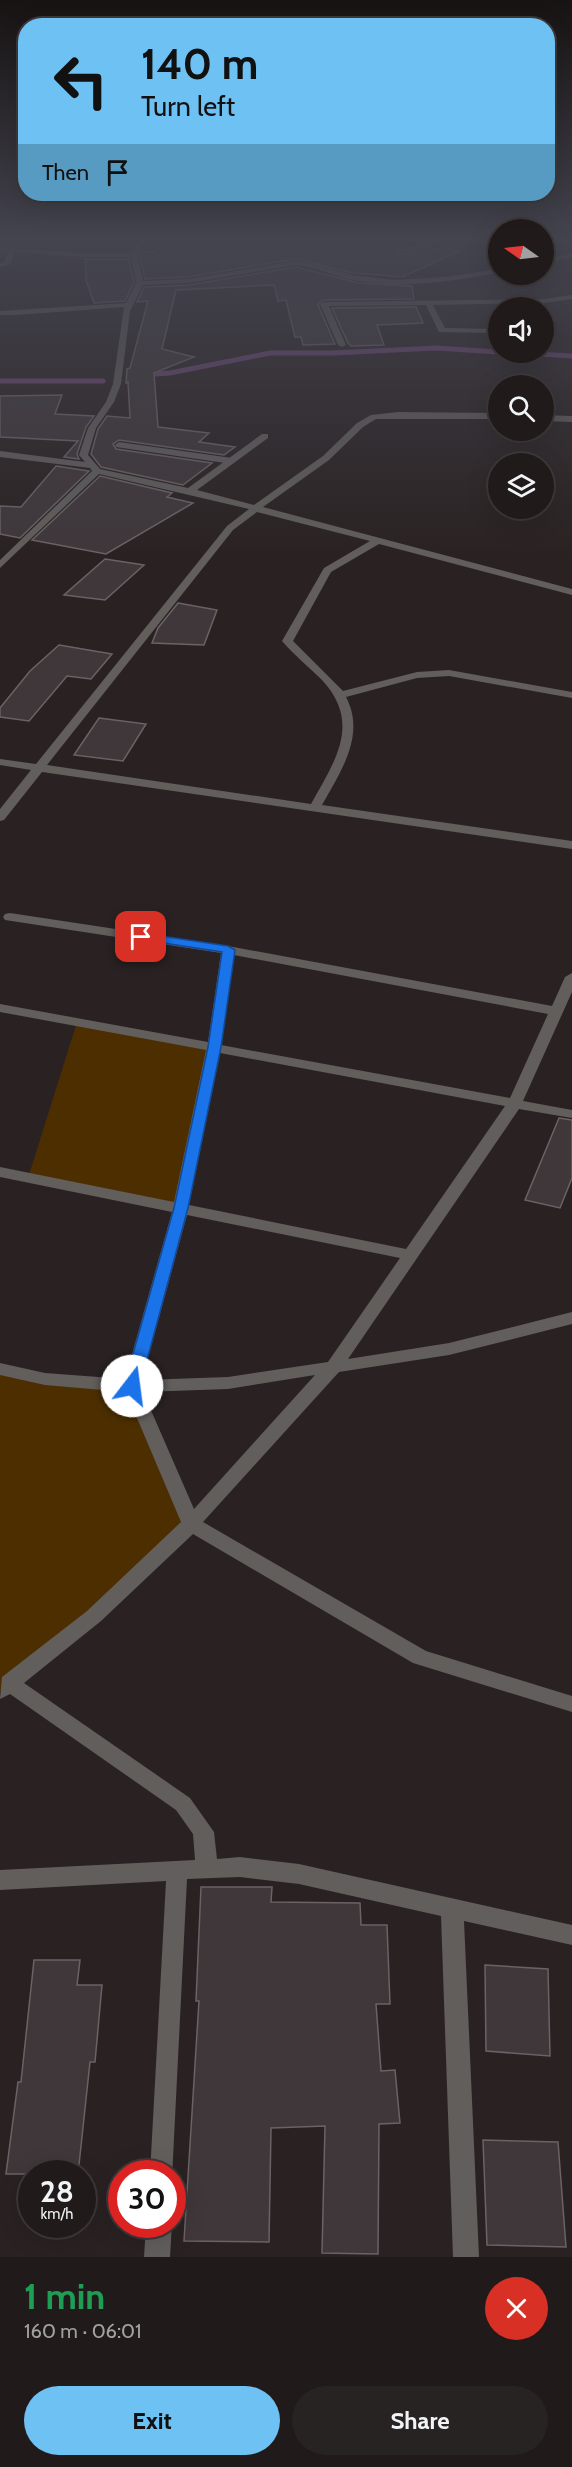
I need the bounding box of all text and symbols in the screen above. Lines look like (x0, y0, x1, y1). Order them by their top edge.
text: 140 m (141, 38, 258, 90)
icon: left (42, 42, 120, 120)
text: Turn left (141, 90, 235, 123)
icon: arrive (101, 156, 134, 189)
text: Then (42, 159, 89, 186)
north arrow (488, 219, 554, 285)
map controls (488, 219, 554, 519)
button: sound (488, 297, 554, 363)
button: search (488, 375, 554, 441)
button: layers (488, 453, 554, 519)
pin (115, 911, 166, 962)
icon: arrive (124, 920, 157, 953)
position arrow (100, 1354, 164, 1418)
speed limit sign: 30 (108, 2160, 186, 2238)
text: 28 (40, 2173, 74, 2210)
text: km/h (41, 2205, 73, 2223)
text: 1 min (24, 2274, 105, 2318)
button: close (485, 2277, 548, 2340)
text: 160 m · 06:01 (24, 2319, 142, 2343)
button: Exit (24, 2386, 280, 2455)
button: Share (292, 2386, 548, 2455)

